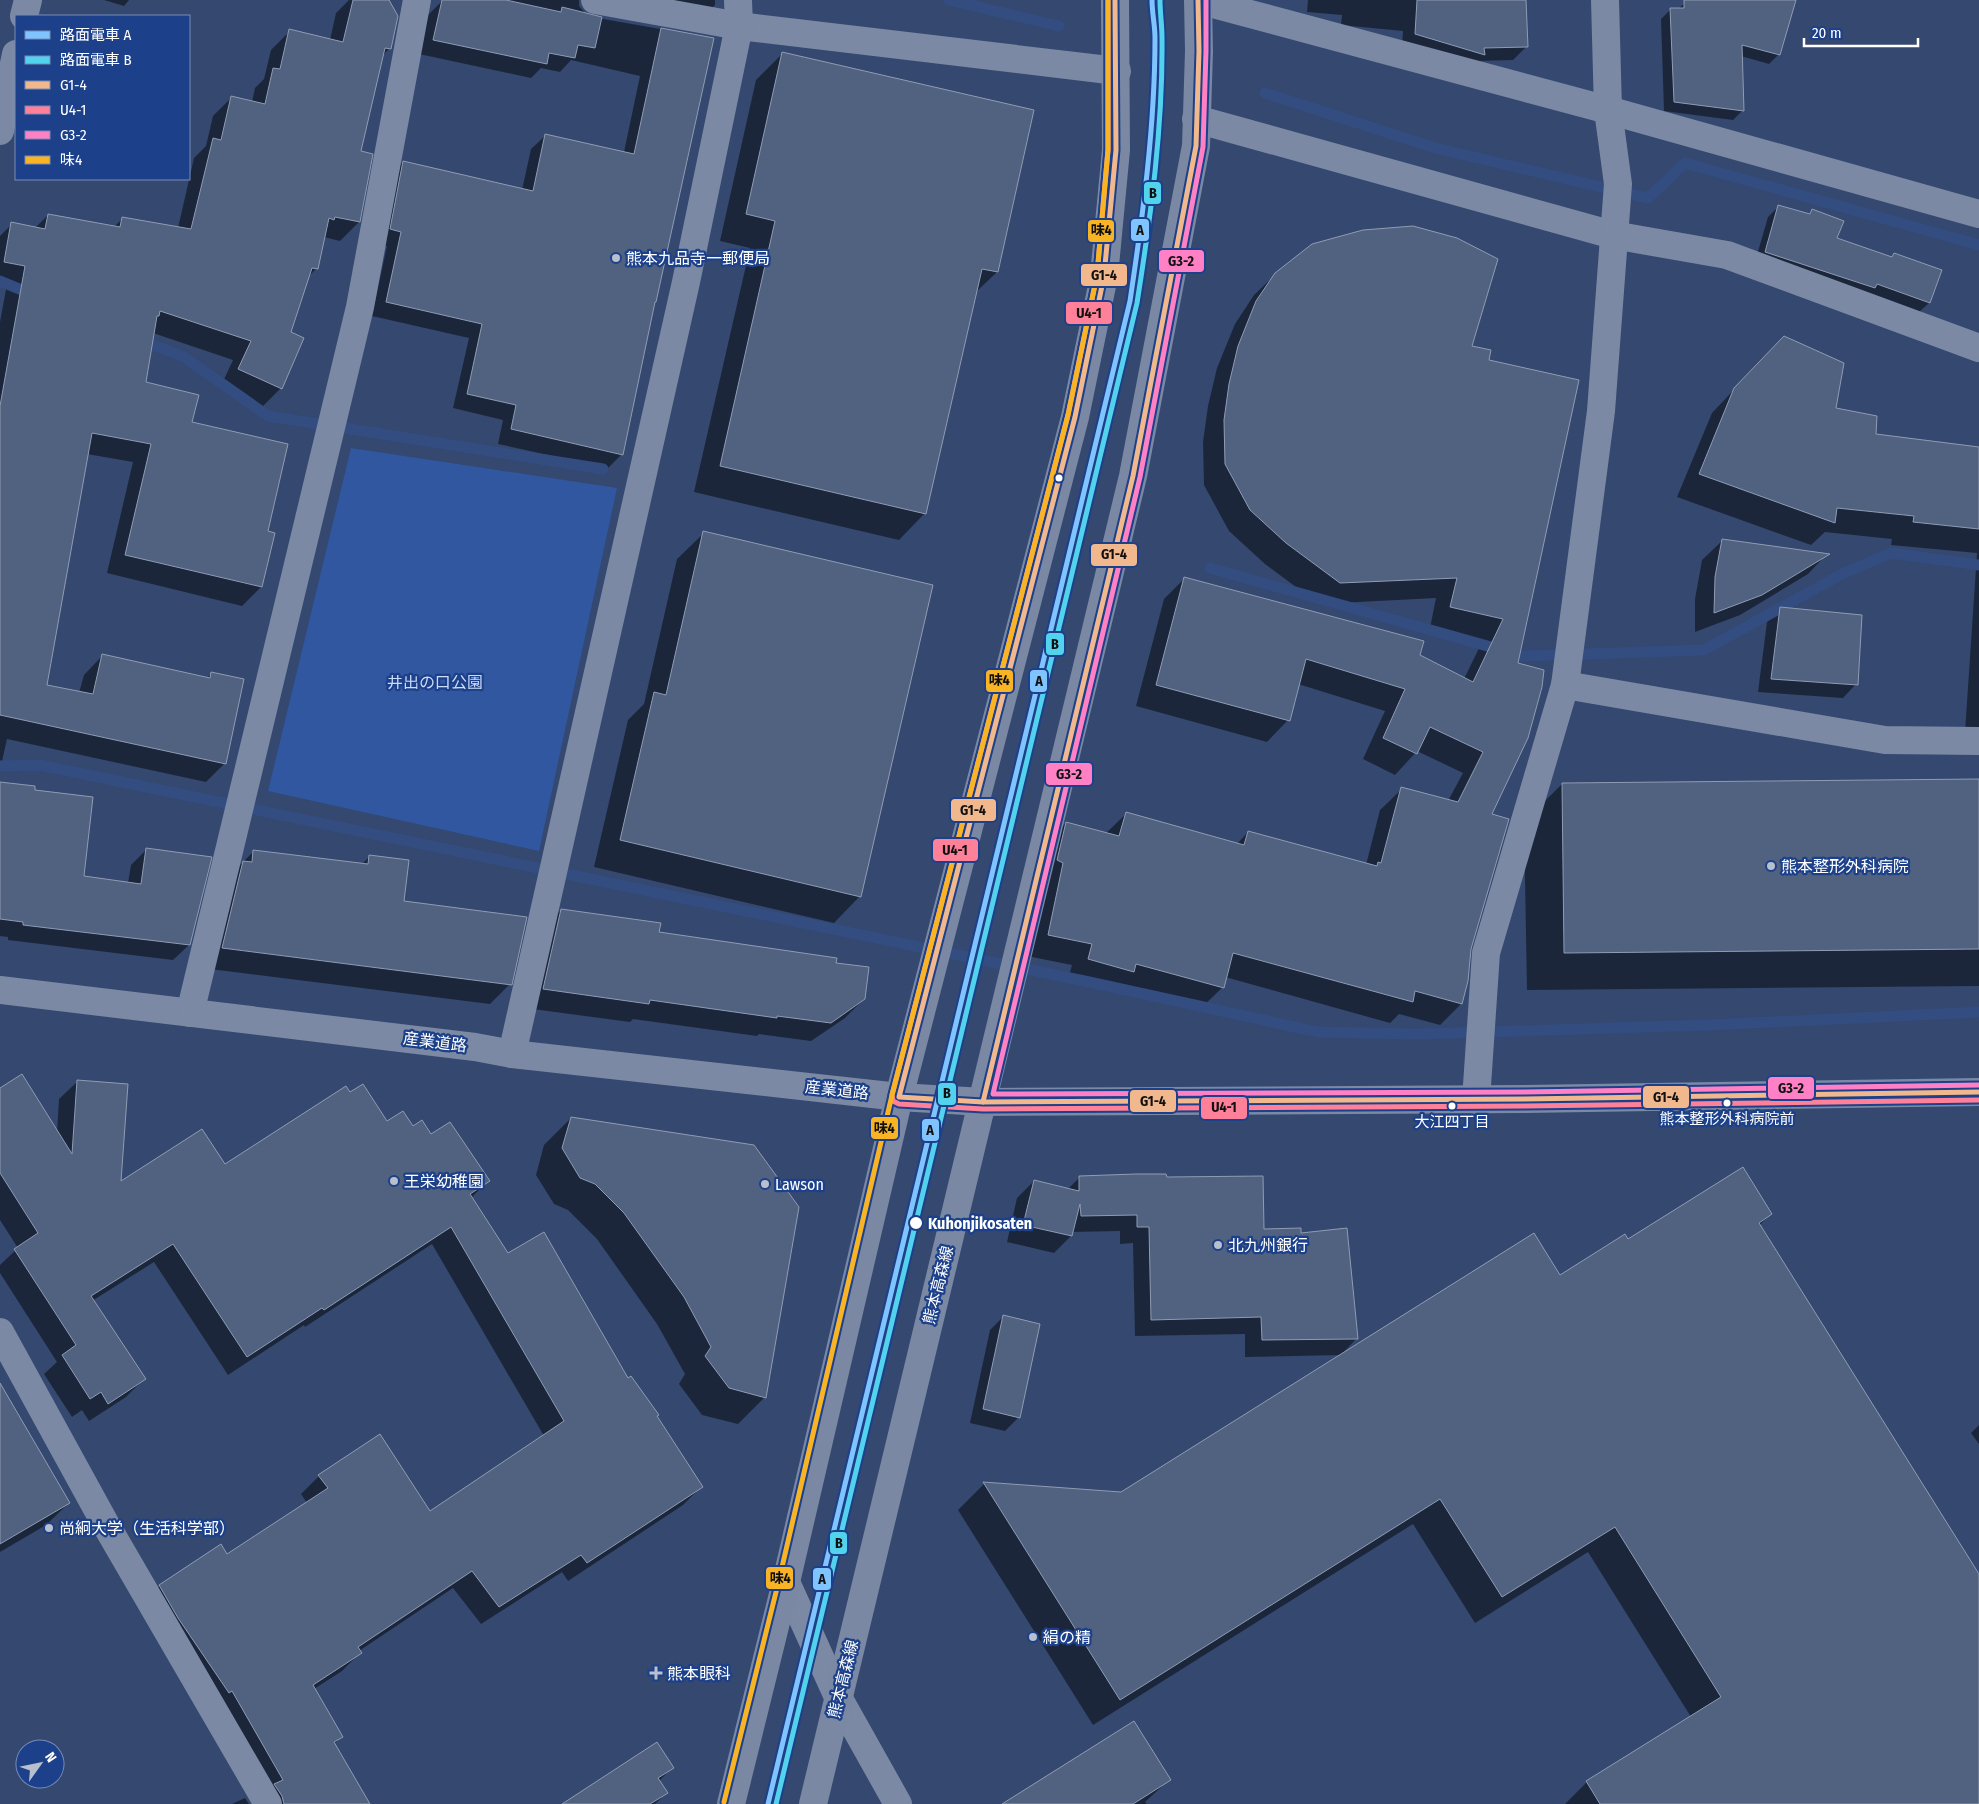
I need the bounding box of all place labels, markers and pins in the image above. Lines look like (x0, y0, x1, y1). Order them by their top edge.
place label: 熊本九品寺一郵便局 (626, 249, 770, 268)
marker: 熊本九品寺一郵便局 (610, 252, 622, 264)
unlabelled marker (1054, 473, 1064, 483)
place label: 熊本整形外科病院 (1781, 857, 1909, 876)
marker: 熊本整形外科病院 (1765, 860, 1777, 872)
marker: 熊本整形外科病院前 (1722, 1098, 1732, 1108)
marker: 大江四丁目 (1447, 1101, 1457, 1111)
place label: 熊本整形外科病院前 (1659, 1110, 1795, 1128)
place label: 大江四丁目 (1414, 1113, 1490, 1131)
place label: 王栄幼稚園 (404, 1172, 484, 1191)
marker: 王栄幼稚園 (388, 1175, 400, 1187)
place label: Lawson (775, 1175, 824, 1194)
marker: Lawson (759, 1178, 771, 1190)
place label: Kuhonjikosaten (928, 1214, 1032, 1233)
marker: Kuhonjikosaten (908, 1215, 924, 1231)
place label: 北九州銀行 (1228, 1236, 1308, 1255)
marker: 北九州銀行 (1212, 1239, 1224, 1251)
place label: 尚絅大学（生活科学部） (59, 1519, 235, 1538)
marker: 尚絅大学（生活科学部） (43, 1522, 55, 1534)
place label: 絹の精 (1043, 1628, 1091, 1647)
marker: 絹の精 (1027, 1631, 1039, 1643)
place label: 熊本眼科 (667, 1664, 731, 1683)
marker: 熊本眼科 (649, 1666, 663, 1680)

